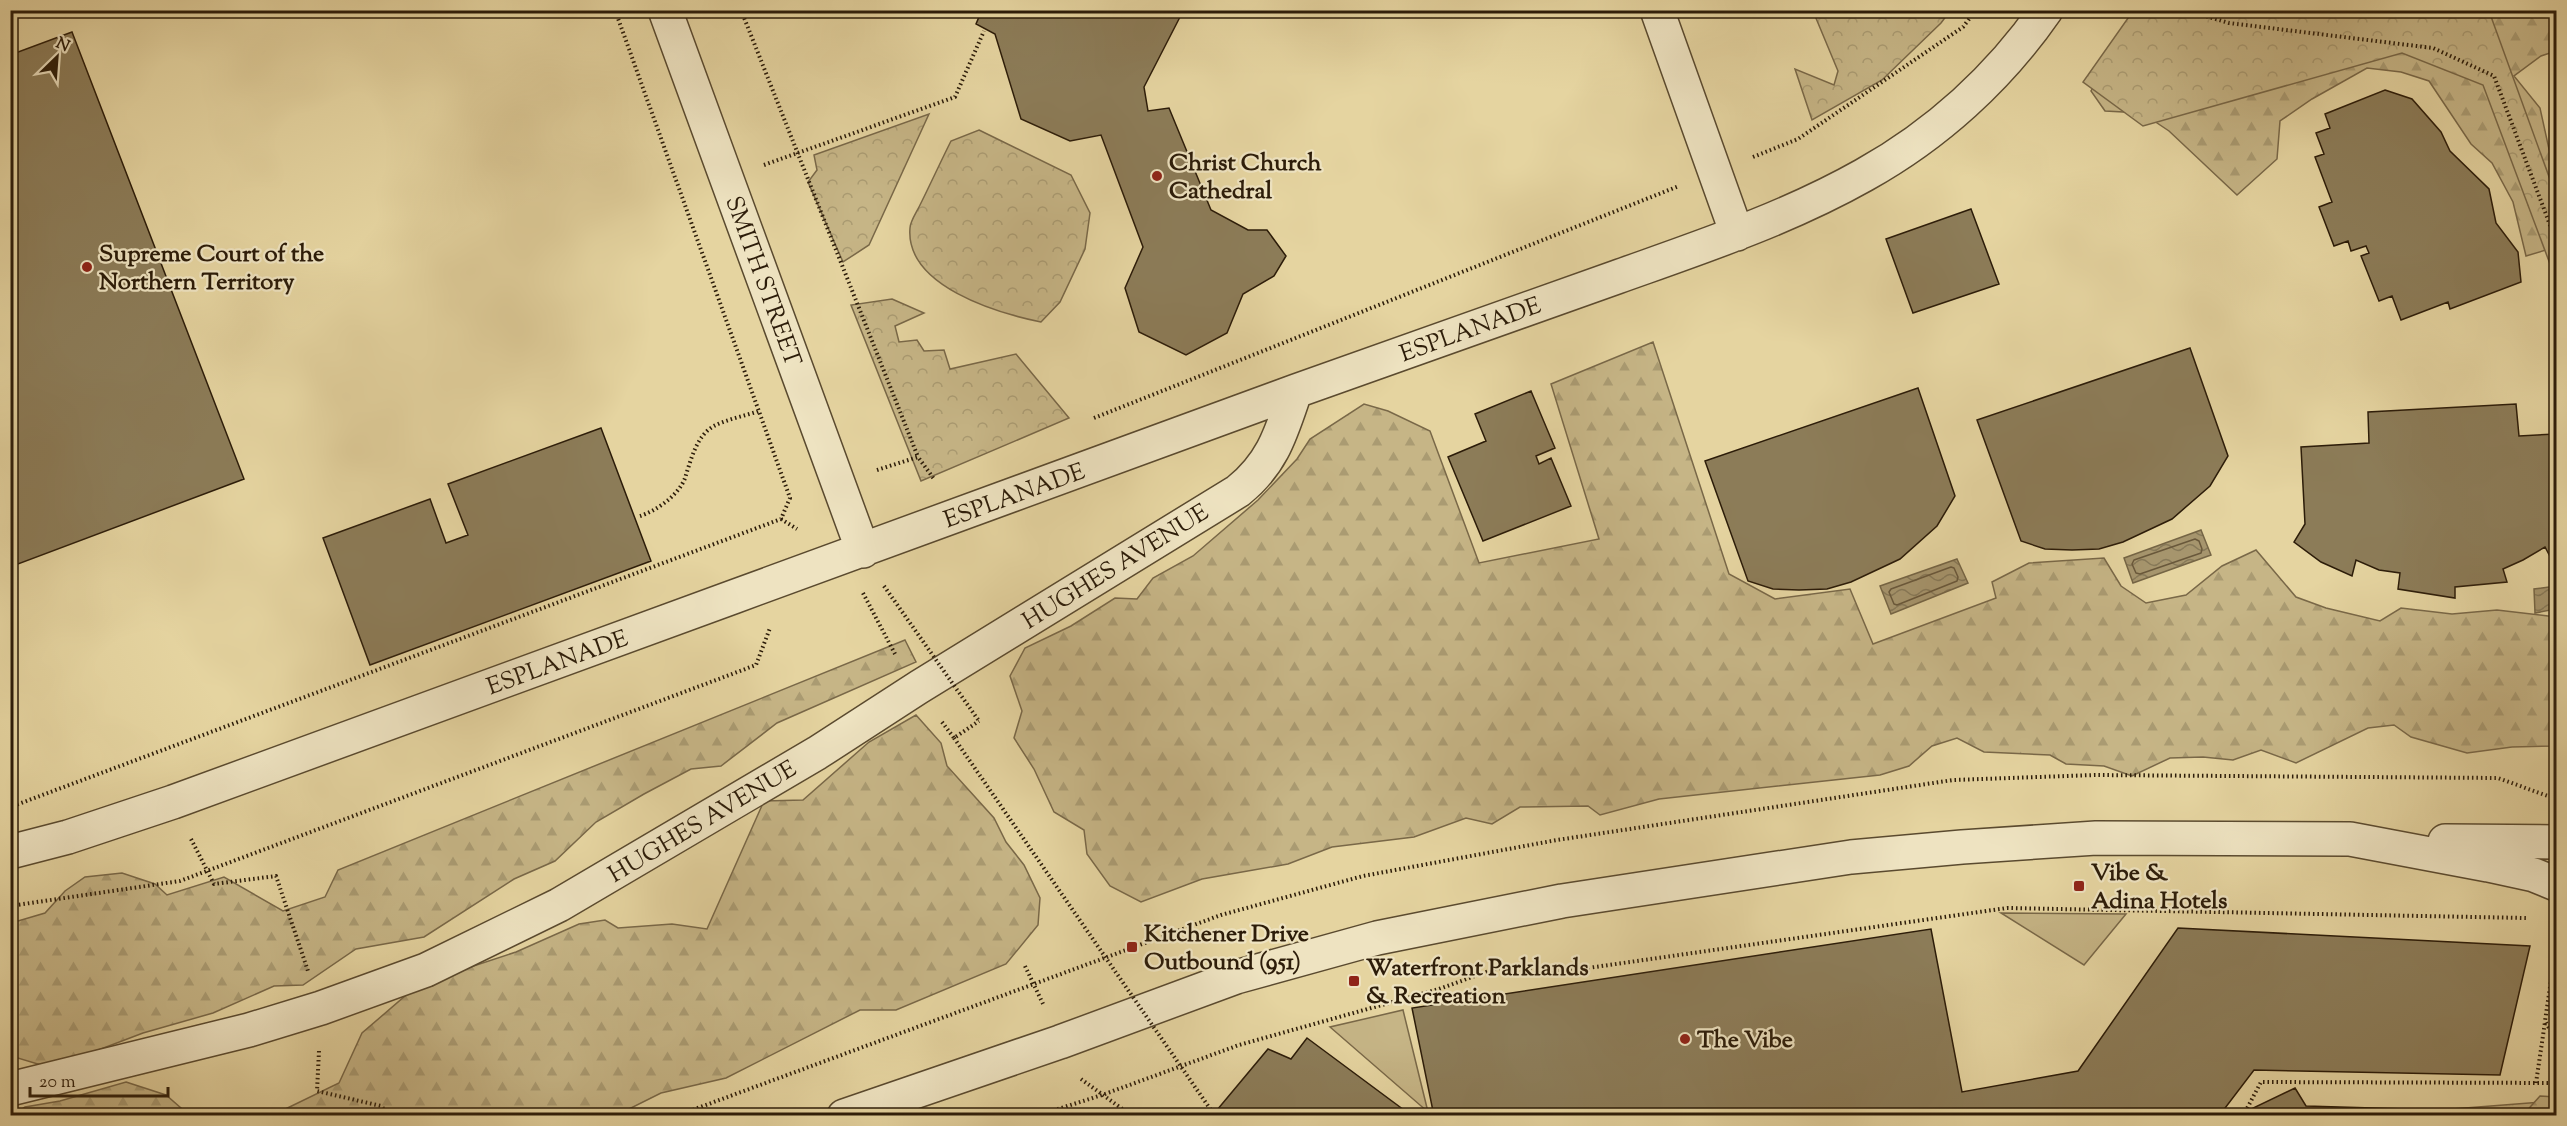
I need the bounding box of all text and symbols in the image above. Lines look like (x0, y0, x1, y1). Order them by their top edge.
north arrow (27, 27, 87, 87)
text: N (52, 33, 73, 59)
place label: Christ Church Cathedral (1169, 147, 1323, 209)
marker: Christ Church Cathedral (1150, 169, 1164, 183)
street label: SMITH STREET (716, 192, 809, 372)
place label: Supreme Court of the Northern Territory (99, 238, 324, 300)
marker: Supreme Court of the Northern Territory (80, 260, 94, 274)
street label: ESPLANADE (1395, 289, 1547, 372)
street label: ESPLANADE (939, 455, 1091, 538)
street label: HUGHES AVENUE (1016, 496, 1216, 639)
street label: ESPLANADE (482, 622, 634, 705)
street label: HUGHES AVENUE (602, 753, 804, 892)
place label: Vibe & Adina Hotels (2091, 857, 2227, 919)
marker: Vibe & Adina Hotels (2072, 879, 2086, 893)
place label: Kitchener Drive Outbound (951) (1144, 918, 1309, 980)
marker: Kitchener Drive Outbound (951) (1125, 940, 1139, 954)
place label: Waterfront Parklands & Recreation (1366, 952, 1589, 1014)
marker: Waterfront Parklands & Recreation (1347, 974, 1361, 988)
place label: The Vibe (1697, 1024, 1793, 1058)
marker: The Vibe (1678, 1032, 1692, 1046)
scale bar (30, 1060, 168, 1098)
text: 20 m (39, 1070, 76, 1096)

